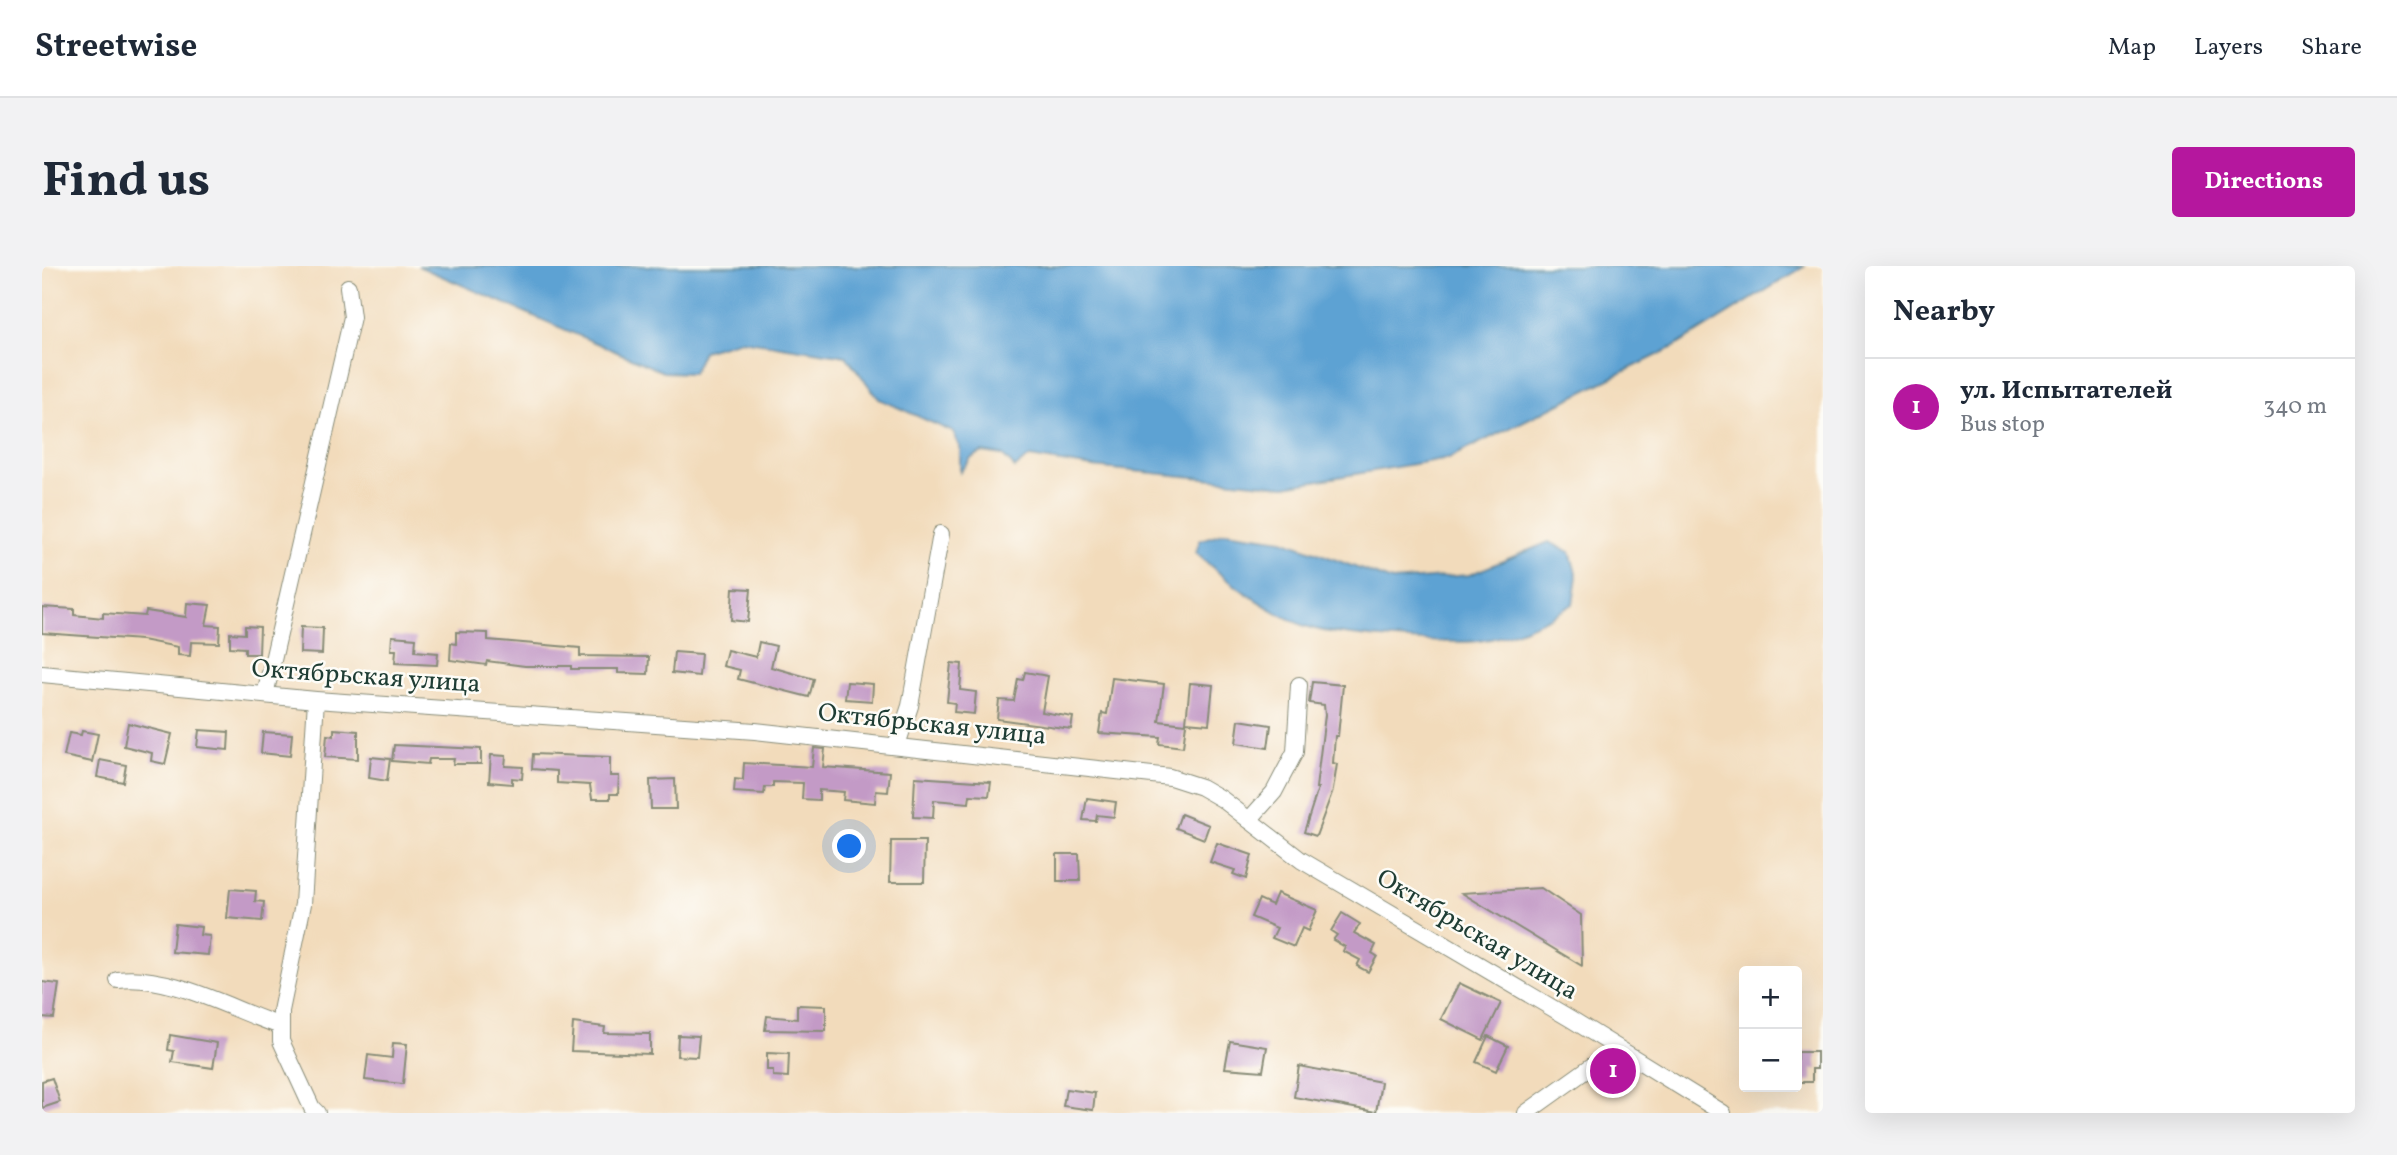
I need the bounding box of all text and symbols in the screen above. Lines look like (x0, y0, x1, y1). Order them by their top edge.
text: Streetwise (35, 25, 197, 71)
text: Map (2108, 31, 2156, 65)
text: Layers (2194, 31, 2263, 65)
text: Share (2301, 31, 2362, 65)
button: Directions (2172, 147, 2355, 217)
text: Find us (42, 148, 210, 217)
text: Nearby (1893, 291, 1995, 333)
text: ул. Испытателей (1960, 373, 2172, 409)
text: 1 (1911, 391, 1921, 423)
text: 340 m (2263, 391, 2327, 423)
text: Bus stop (1960, 409, 2045, 441)
street label: Октябрьская улица (250, 651, 482, 703)
street label: Октябрьская улица (816, 695, 1048, 755)
your location (832, 829, 866, 863)
street label: Октябрьская улица (1369, 860, 1585, 1010)
map controls (1739, 966, 1802, 1092)
button: + (1739, 966, 1802, 1029)
button: − (1739, 1029, 1802, 1092)
pin: 1 (1590, 1045, 1636, 1097)

